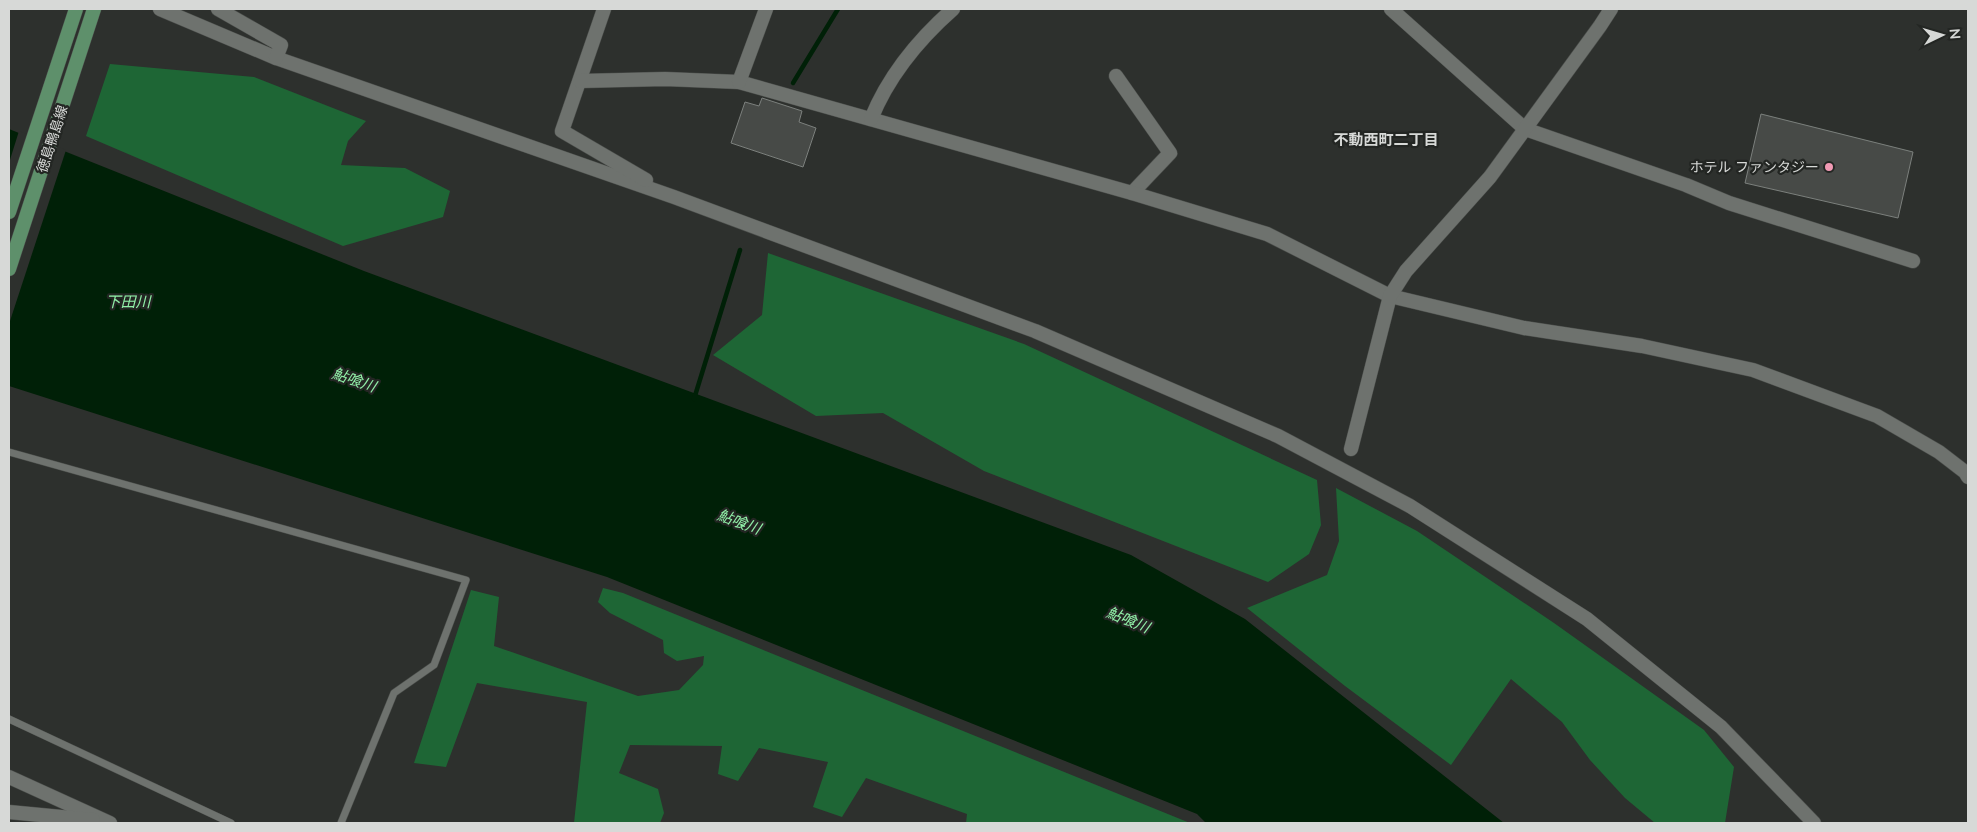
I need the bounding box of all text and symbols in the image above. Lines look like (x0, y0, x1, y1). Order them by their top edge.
north arrow (1917, 10, 1967, 60)
text: N (1947, 28, 1964, 40)
street label: 徳島鴨島線 (33, 103, 70, 175)
district label: 不動西町二丁目 (1333, 130, 1439, 148)
place label: ホテル ファンタジー (1689, 158, 1819, 175)
marker: ホテル ファンタジー (1823, 161, 1835, 173)
water label: 下田川 (105, 292, 152, 310)
water label: 鮎喰川 (330, 363, 380, 396)
water label: 鮎喰川 (715, 505, 765, 538)
water label: 鮎喰川 (1104, 602, 1154, 637)

